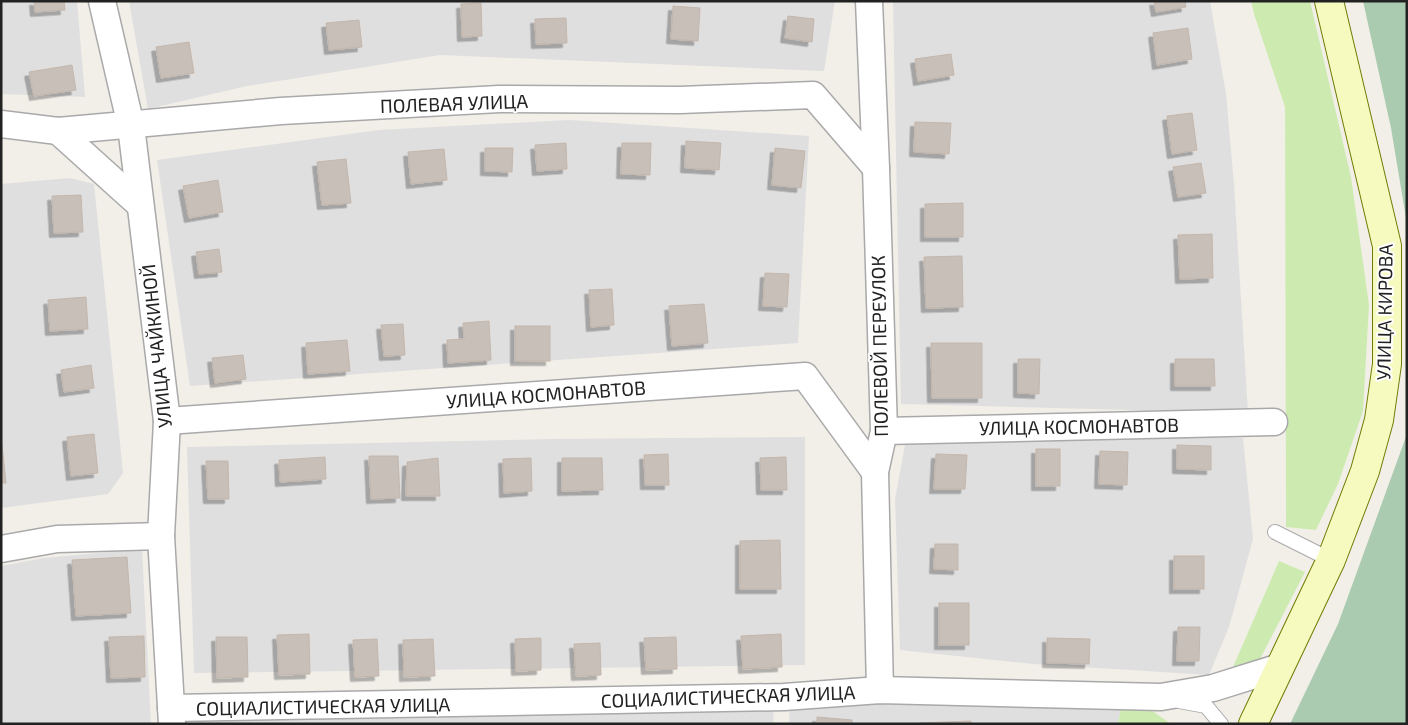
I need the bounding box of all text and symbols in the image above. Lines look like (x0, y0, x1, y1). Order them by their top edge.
street label: ПОЛЕВАЯ УЛИЦА (380, 89, 529, 117)
street label: УЛИЦА КИРОВА (1371, 243, 1397, 380)
street label: ПОЛЕВОЙ ПЕРЕУЛОК (866, 255, 892, 437)
street label: УЛИЦА ЧАЙКИНОЙ (136, 263, 176, 429)
street label: УЛИЦА КОСМОНАВТОВ (445, 376, 647, 412)
street label: УЛИЦА КОСМОНАВТОВ (979, 413, 1179, 439)
street label: СОЦИАЛИСТИЧЕСКАЯ УЛИЦА (600, 680, 856, 712)
street label: СОЦИАЛИСТИЧЕСКАЯ УЛИЦА (196, 692, 451, 720)

